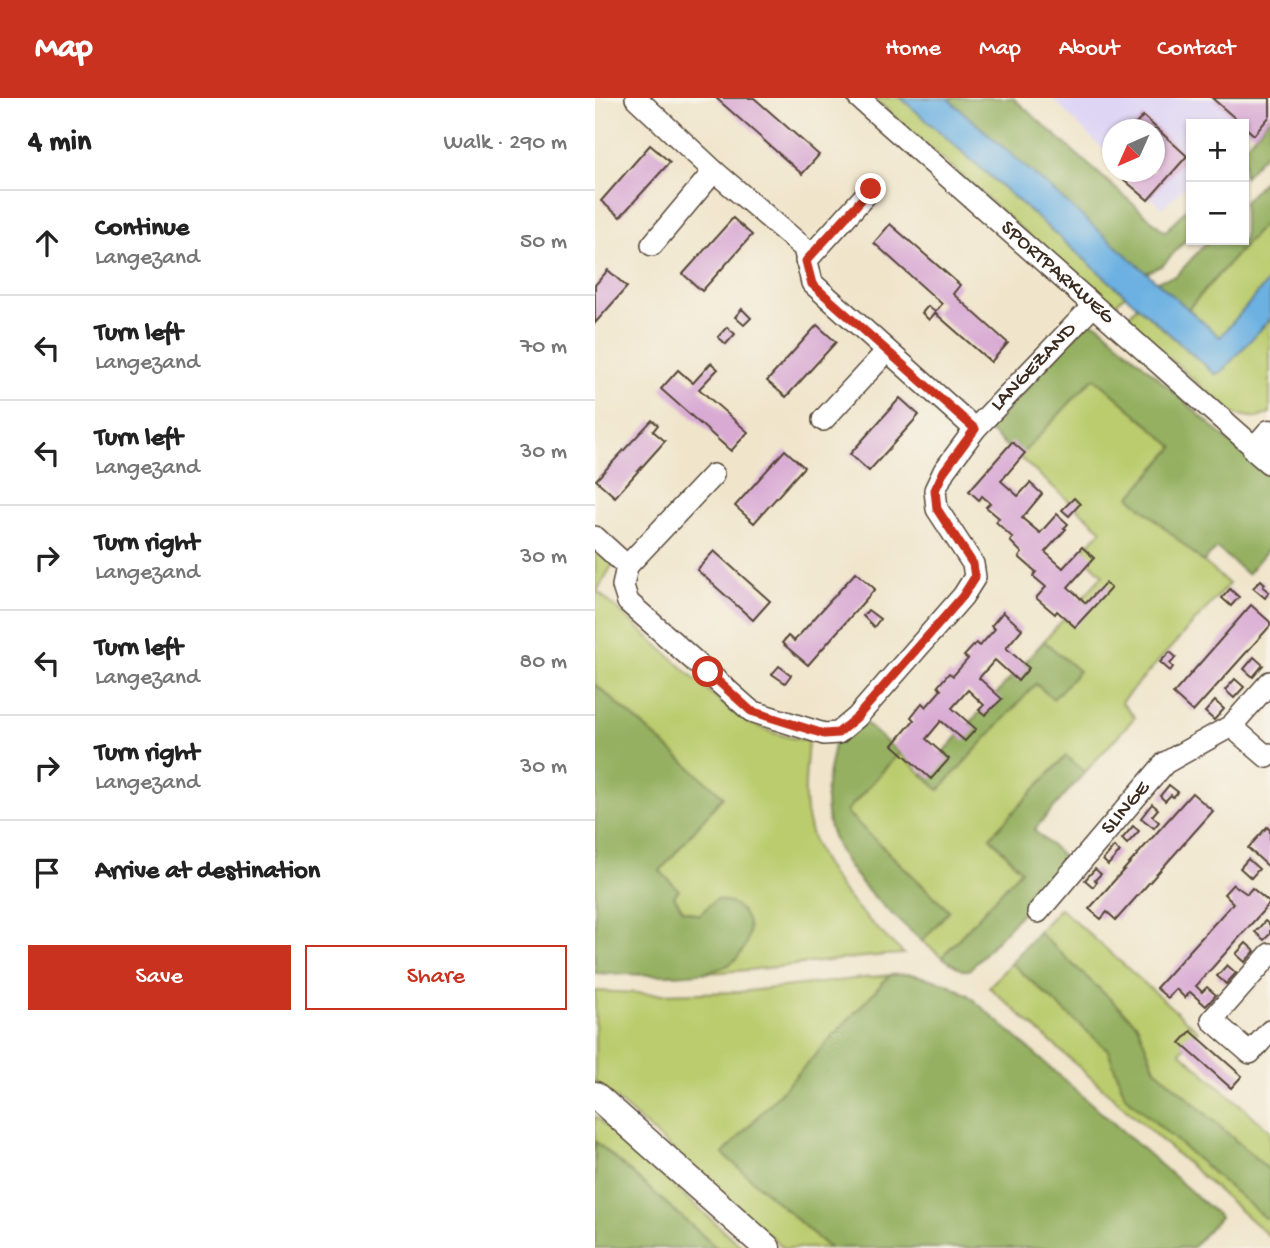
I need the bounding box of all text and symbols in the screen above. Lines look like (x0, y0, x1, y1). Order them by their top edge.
text: Map (35, 30, 92, 68)
text: Home (885, 35, 941, 64)
text: Map (979, 35, 1021, 64)
text: About (1059, 35, 1119, 64)
text: Contact (1157, 35, 1235, 64)
north arrow (1102, 119, 1165, 182)
map controls (1186, 119, 1249, 245)
button: + (1186, 119, 1249, 182)
text: 4 min (28, 126, 91, 161)
text: Walk · 290 m (444, 130, 567, 157)
route end (855, 173, 886, 204)
button: − (1186, 182, 1249, 245)
text: Continue (95, 214, 189, 245)
street label: SPORTPARKWEG (995, 216, 1120, 330)
icon: ahead (28, 224, 66, 262)
text: 50 m (520, 229, 567, 256)
text: Langezand (95, 245, 199, 272)
street label: LANGEZAND (986, 318, 1083, 417)
text: Turn left (95, 319, 183, 350)
icon: left (28, 329, 66, 367)
text: 70 m (520, 334, 567, 361)
text: Langezand (95, 350, 199, 377)
text: Turn left (95, 424, 183, 455)
icon: left (28, 434, 66, 472)
text: 30 m (520, 439, 567, 466)
text: Langezand (95, 455, 199, 482)
text: Turn right (95, 529, 199, 560)
icon: right (28, 539, 66, 577)
text: 30 m (520, 544, 567, 571)
text: Langezand (95, 560, 199, 587)
text: Turn left (95, 634, 183, 665)
icon: left (28, 644, 66, 682)
text: 80 m (520, 649, 567, 676)
route start (692, 656, 723, 687)
text: Langezand (95, 665, 199, 692)
text: Turn right (95, 739, 199, 770)
icon: right (28, 749, 66, 787)
text: 30 m (520, 754, 567, 781)
text: Langezand (95, 770, 199, 797)
street label: SLINGE (1096, 776, 1157, 840)
icon: arrive (28, 854, 66, 892)
text: Arrive at destination (95, 857, 320, 888)
button: Save (28, 945, 291, 1010)
button: Share (305, 945, 567, 1010)

